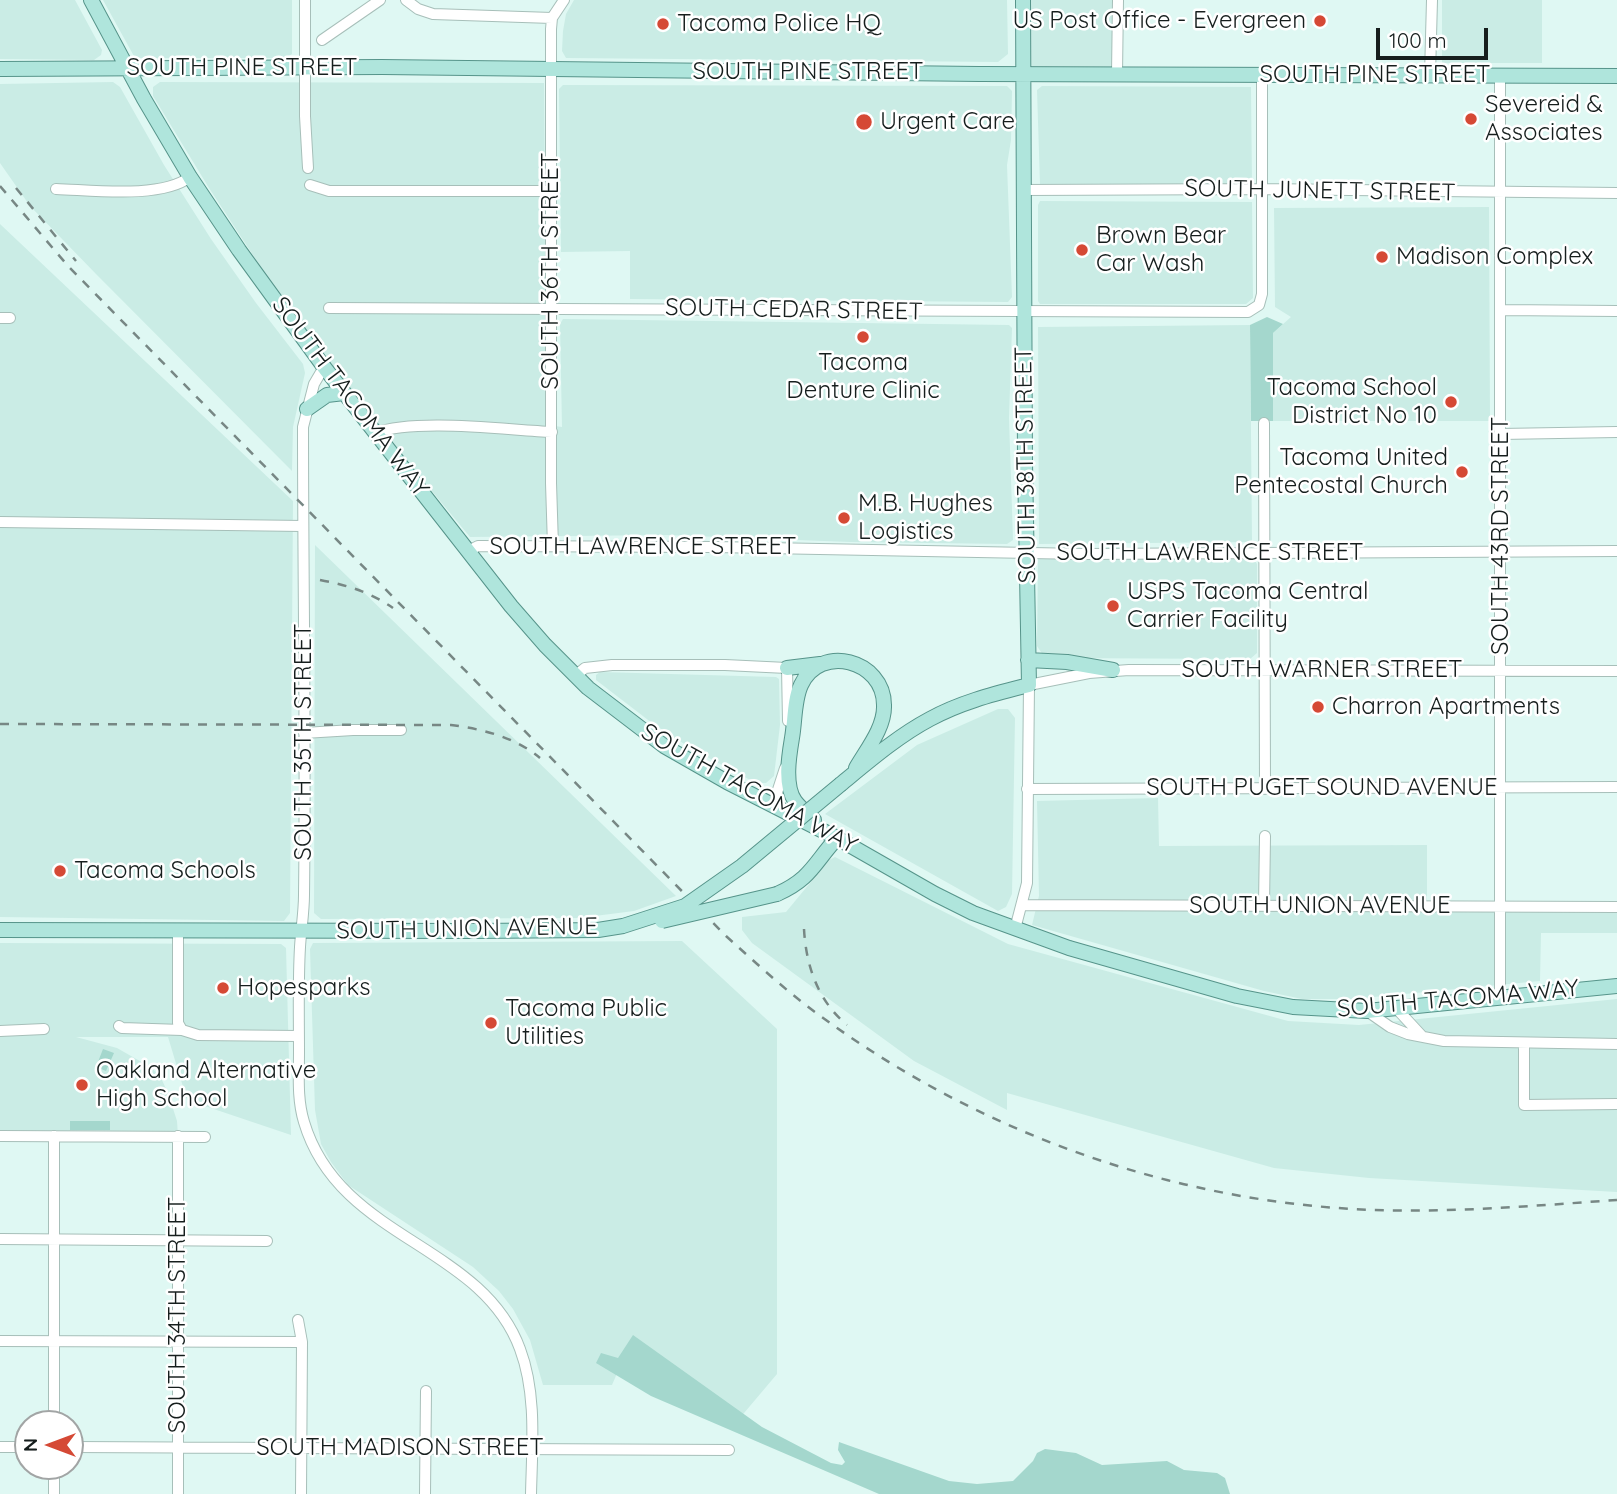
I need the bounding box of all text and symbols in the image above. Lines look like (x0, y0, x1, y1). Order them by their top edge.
place label: US Post Office - Evergreen (1012, 7, 1306, 35)
place label: Tacoma Police HQ (677, 10, 881, 38)
marker: US Post Office - Evergreen (1312, 13, 1328, 29)
scale bar (1379, 14, 1491, 58)
marker: Tacoma Police HQ (655, 16, 671, 32)
text: 100 m (1389, 27, 1447, 53)
street label: SOUTH PINE STREET (126, 54, 358, 82)
street label: SOUTH PINE STREET (692, 58, 924, 86)
street label: SOUTH PINE STREET (1259, 61, 1491, 89)
place label: Severeid & Associates (1485, 91, 1603, 147)
place label: Urgent Care (880, 108, 1015, 136)
marker: Severeid & Associates (1463, 111, 1479, 127)
marker: Urgent Care (854, 112, 874, 132)
street label: SOUTH 36TH STREET (537, 153, 565, 389)
street label: SOUTH JUNETT STREET (1184, 174, 1456, 208)
place label: Brown Bear Car Wash (1096, 222, 1226, 278)
marker: Brown Bear Car Wash (1074, 242, 1090, 258)
place label: Madison Complex (1396, 243, 1593, 271)
marker: Madison Complex (1374, 249, 1390, 265)
street label: SOUTH TACOMA WAY (266, 291, 434, 503)
street label: SOUTH CEDAR STREET (665, 293, 923, 327)
marker: Tacoma Denture Clinic (855, 329, 871, 345)
street label: SOUTH 38TH STREET (1010, 346, 1042, 584)
place label: Tacoma Denture Clinic (786, 349, 940, 405)
place label: Tacoma School District No 10 (1266, 374, 1437, 430)
marker: Tacoma School District No 10 (1443, 394, 1459, 410)
street label: SOUTH 43RD STREET (1487, 417, 1515, 655)
place label: Tacoma United Pentecostal Church (1234, 444, 1448, 500)
marker: Tacoma United Pentecostal Church (1454, 464, 1470, 480)
place label: M.B. Hughes Logistics (858, 490, 993, 546)
marker: M.B. Hughes Logistics (836, 510, 852, 526)
street label: SOUTH LAWRENCE STREET (489, 533, 797, 561)
street label: SOUTH LAWRENCE STREET (1056, 539, 1364, 567)
place label: USPS Tacoma Central Carrier Facility (1127, 578, 1369, 634)
marker: USPS Tacoma Central Carrier Facility (1105, 598, 1121, 614)
street label: SOUTH 35TH STREET (290, 623, 318, 861)
street label: SOUTH WARNER STREET (1181, 656, 1463, 684)
place label: Charron Apartments (1332, 693, 1560, 721)
marker: Charron Apartments (1310, 699, 1326, 715)
street label: SOUTH TACOMA WAY (636, 718, 862, 860)
street label: SOUTH PUGET SOUND AVENUE (1146, 774, 1498, 802)
place label: Tacoma Schools (74, 857, 256, 885)
marker: Tacoma Schools (52, 863, 68, 879)
street label: SOUTH UNION AVENUE (1189, 892, 1451, 920)
street label: SOUTH UNION AVENUE (336, 912, 598, 946)
place label: Hopesparks (237, 974, 370, 1002)
street label: SOUTH TACOMA WAY (1336, 974, 1580, 1024)
marker: Hopesparks (215, 980, 231, 996)
place label: Tacoma Public Utilities (505, 995, 667, 1051)
marker: Tacoma Public Utilities (483, 1015, 499, 1031)
place label: Oakland Alternative High School (96, 1057, 316, 1113)
marker: Oakland Alternative High School (74, 1077, 90, 1093)
street label: SOUTH 34TH STREET (164, 1197, 192, 1433)
north arrow (14, 1410, 84, 1480)
street label: SOUTH MADISON STREET (256, 1434, 544, 1462)
text: N (18, 1438, 42, 1452)

